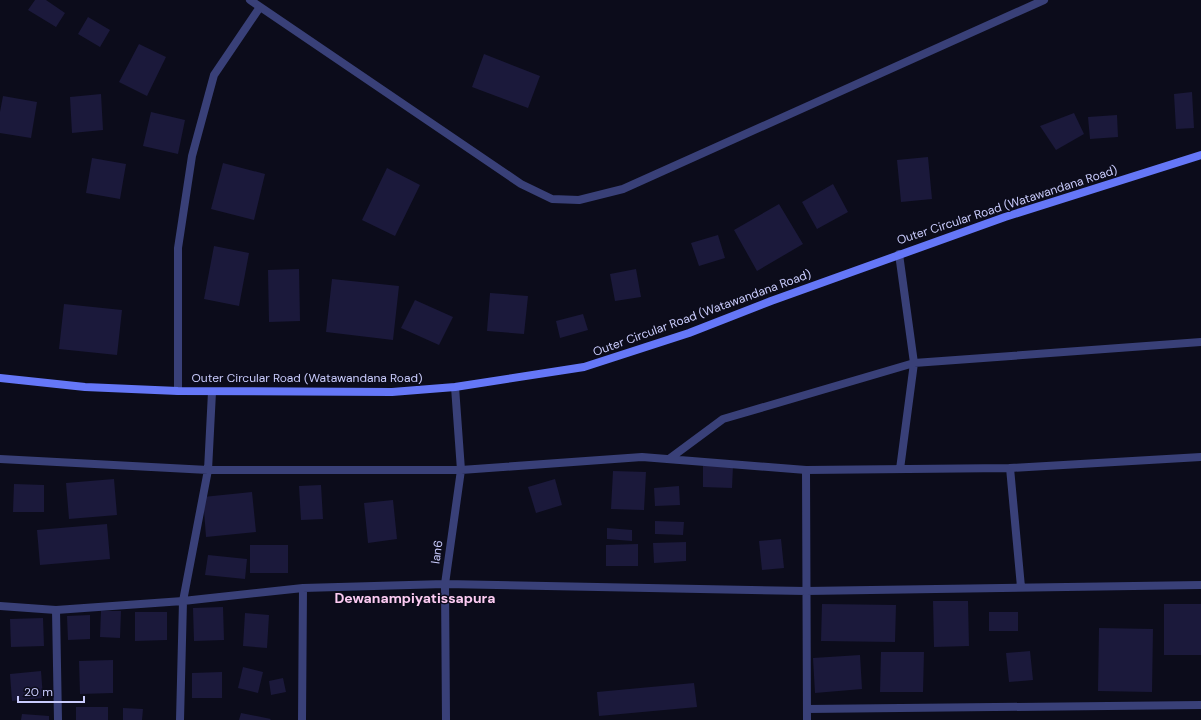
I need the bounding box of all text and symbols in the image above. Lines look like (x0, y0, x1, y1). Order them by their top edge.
street label: Outer Circular Road (Watawandana Road) (895, 162, 1119, 248)
street label: Outer Circular Road (Watawandana Road) (591, 266, 813, 360)
street label: Outer Circular Road (Watawandana Road) (192, 370, 422, 386)
street label: lan6 (427, 539, 447, 565)
district label: Dewanampiyatissapura (334, 589, 496, 607)
scale bar (18, 678, 84, 704)
text: 20 m (24, 684, 53, 700)

